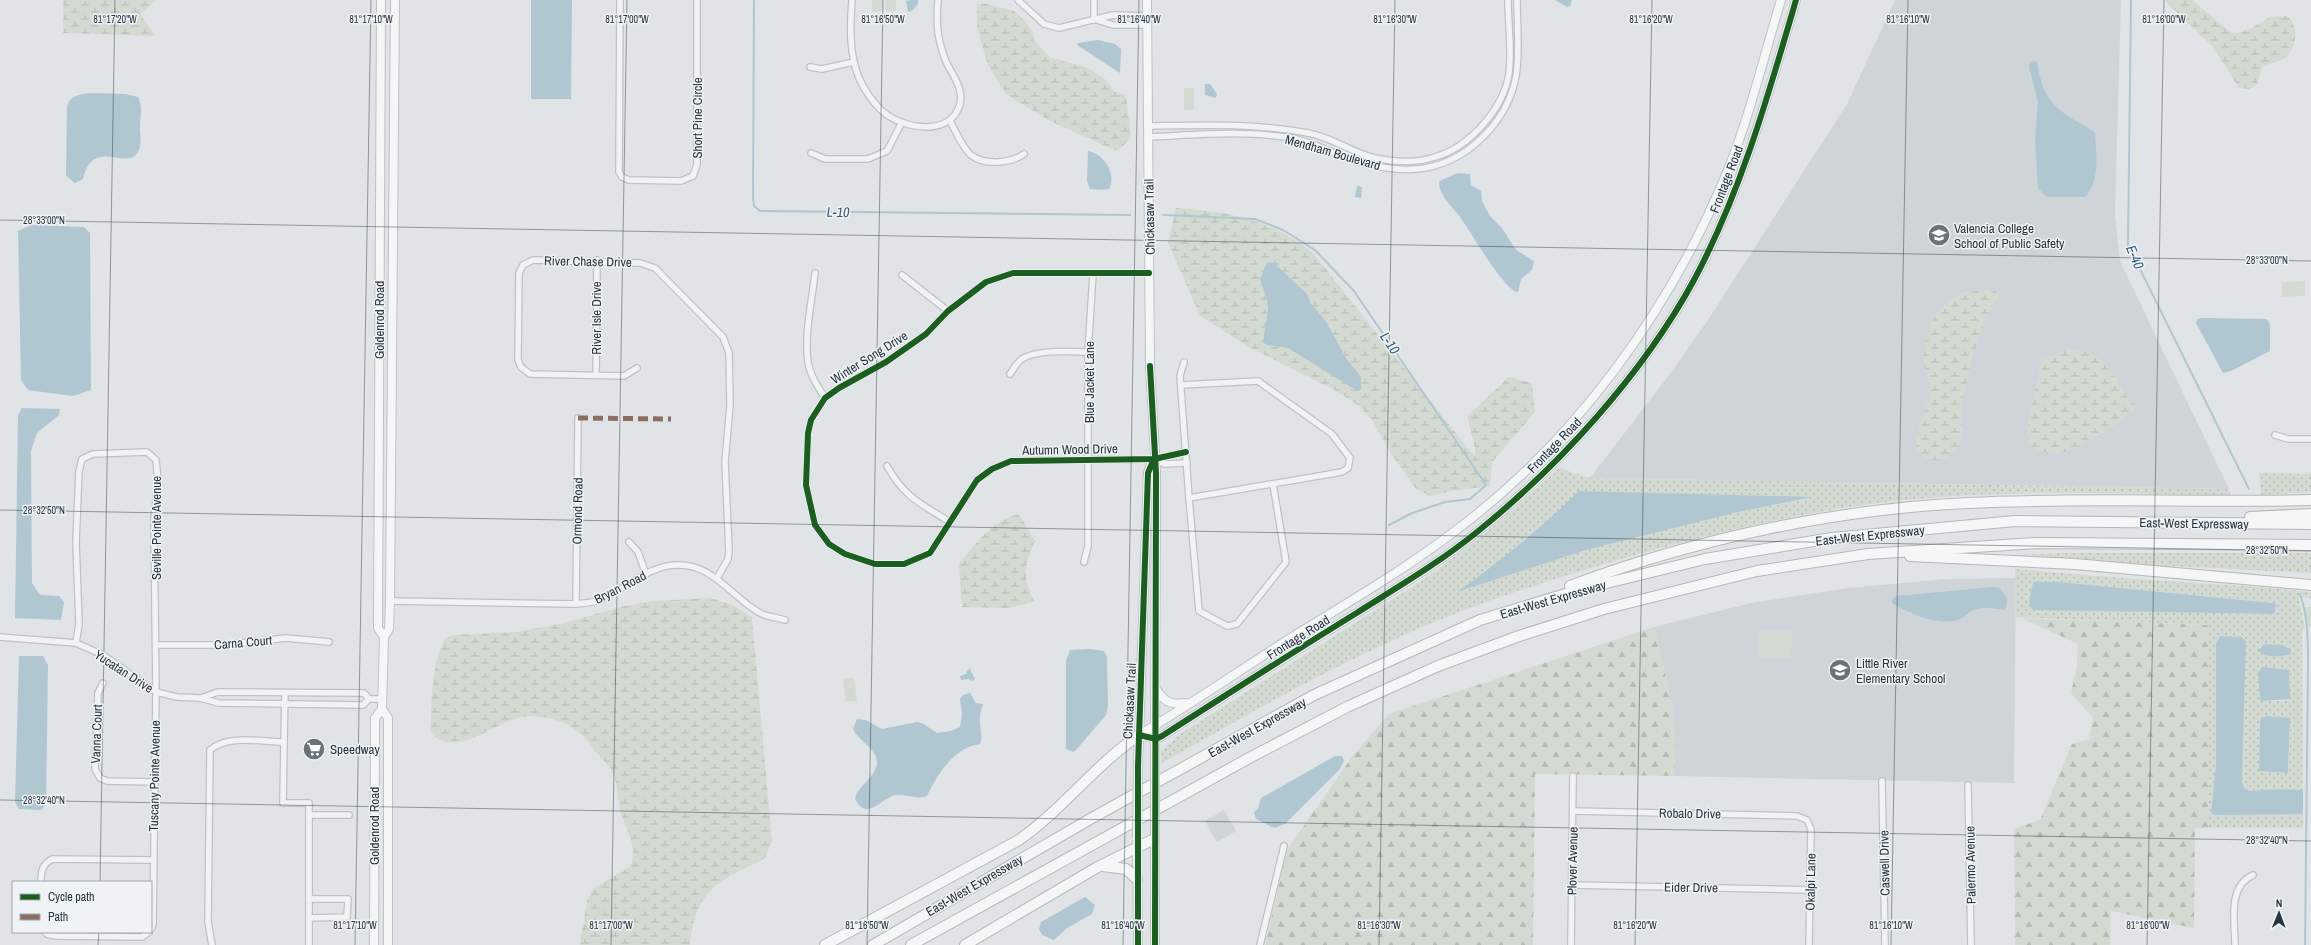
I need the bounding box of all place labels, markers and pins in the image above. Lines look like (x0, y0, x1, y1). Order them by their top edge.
place label: Valencia College School of Public Safety (1954, 220, 2065, 252)
school or university icon: Valencia College School of Public Safety (1926, 222, 1952, 248)
place label: Little River Elementary School (1856, 655, 1945, 687)
school or university icon: Little River Elementary School (1827, 657, 1853, 683)
supermarket icon: Speedway (301, 736, 327, 762)
place label: Speedway (330, 741, 380, 758)

